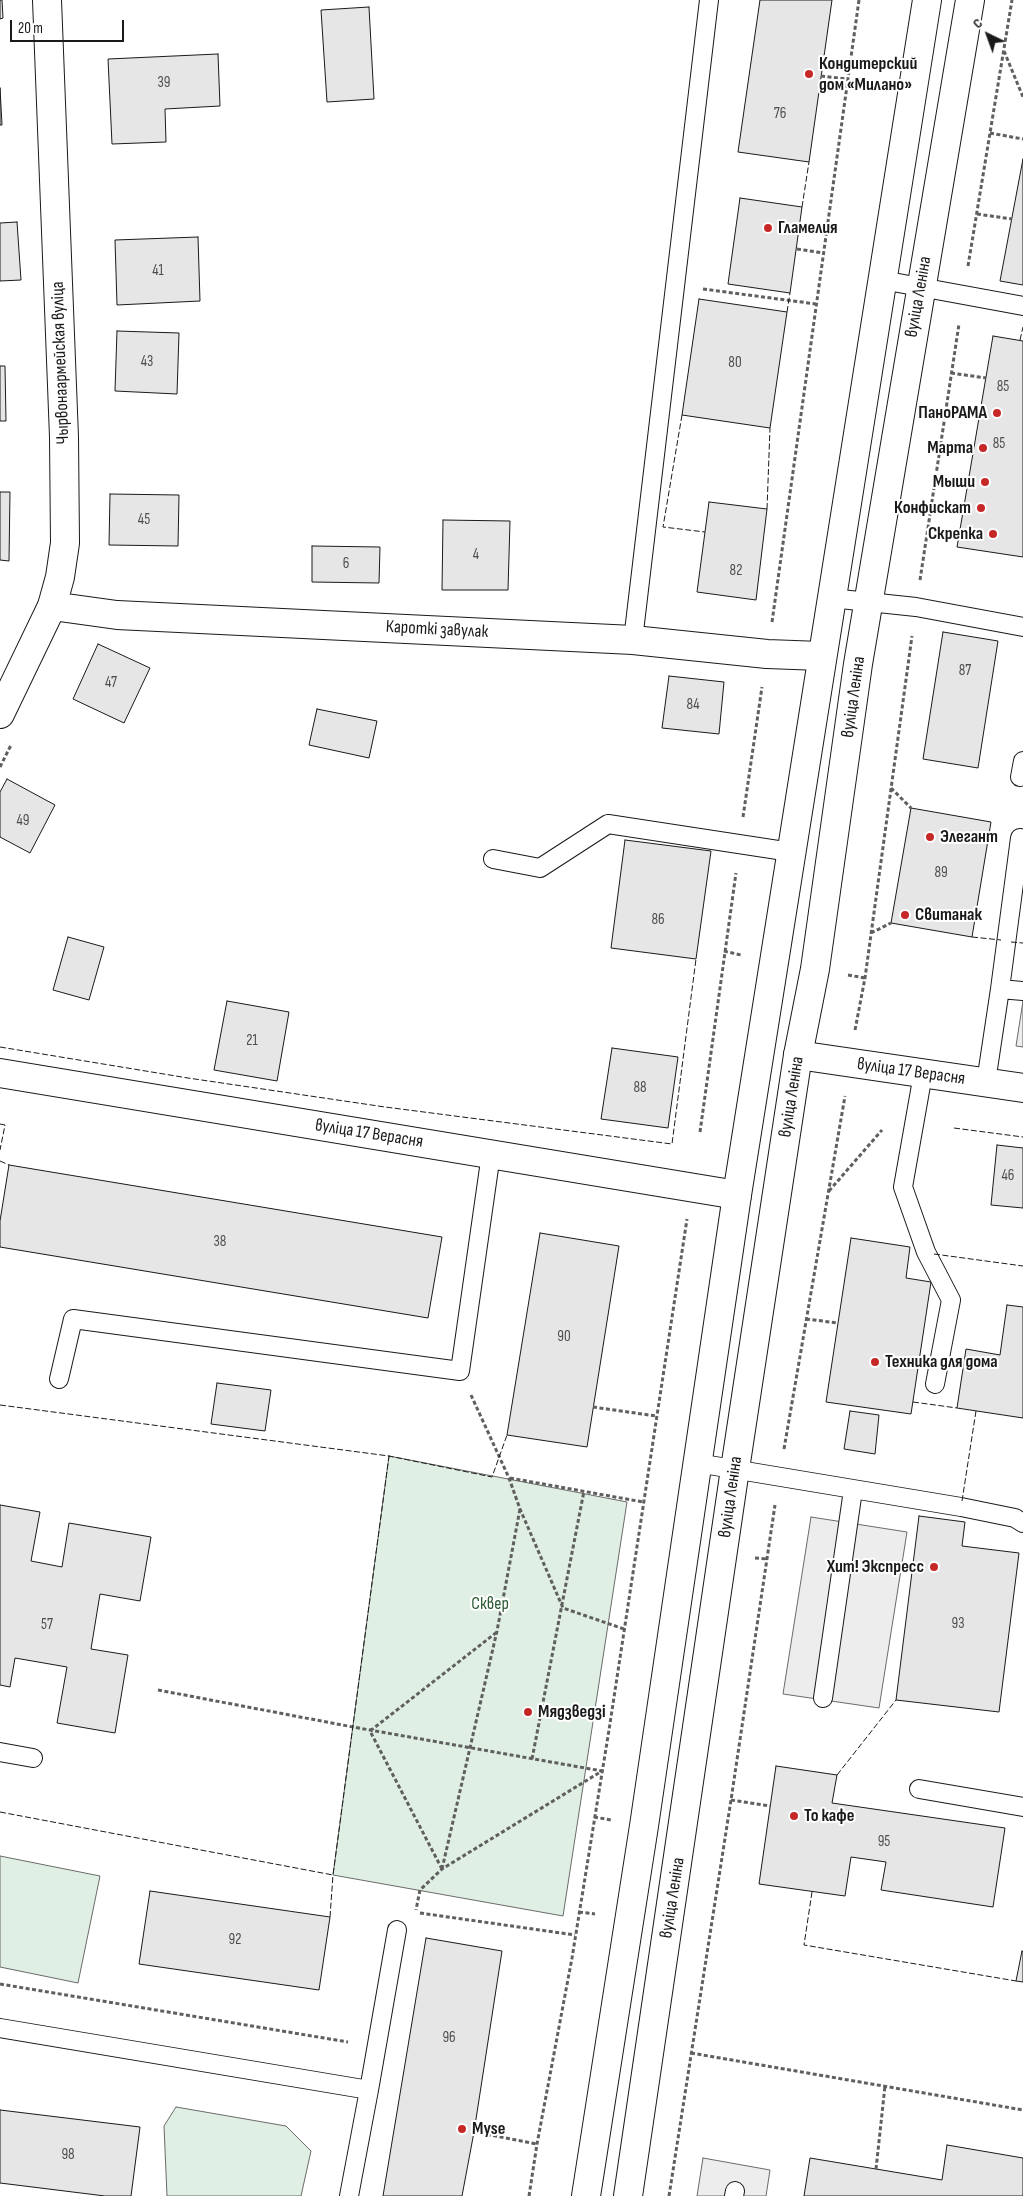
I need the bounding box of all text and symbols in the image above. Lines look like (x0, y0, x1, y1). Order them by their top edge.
scale bar (12, 10, 126, 42)
north arrow (963, 10, 1013, 60)
text: С (969, 15, 986, 32)
text: 20 m (18, 19, 43, 38)
place label: Кондитерский дом «Милано» (819, 53, 917, 96)
marker: Кондитерский дом «Милано» (803, 68, 815, 80)
house number: 39 (158, 74, 170, 92)
house number: 76 (774, 105, 786, 123)
place label: Гламелия (778, 217, 838, 239)
marker: Гламелия (762, 222, 774, 234)
street label: вуліца Леніна (901, 255, 937, 339)
house number: 41 (152, 262, 164, 280)
street label: Чырвонаармейская вуліца (47, 281, 75, 445)
house number: 43 (141, 353, 153, 371)
house number: 80 (728, 354, 742, 372)
house number: 85 (997, 378, 1009, 396)
place label: ПаноРАМА (918, 402, 987, 424)
marker: ПаноРАМА (991, 407, 1003, 419)
house number: 85 (993, 435, 1005, 453)
place label: Марта (927, 437, 973, 459)
marker: Марта (977, 442, 989, 454)
place label: Мыши (933, 471, 975, 493)
marker: Мыши (979, 476, 991, 488)
place label: Конфискат (894, 497, 971, 519)
marker: Конфискат (975, 502, 987, 514)
house number: 45 (138, 511, 150, 529)
place label: Скрепка (928, 523, 983, 545)
marker: Скрепка (987, 528, 999, 540)
house number: 4 (473, 546, 479, 564)
house number: 6 (343, 555, 349, 573)
house number: 82 (730, 562, 742, 580)
street label: Кароткі завулак (385, 617, 489, 643)
street label: вуліца Леніна (838, 655, 870, 739)
house number: 87 (959, 662, 971, 680)
house number: 47 (105, 674, 117, 692)
house number: 84 (686, 696, 700, 714)
house number: 49 (17, 812, 29, 830)
place label: Элегант (940, 826, 998, 848)
marker: Элегант (924, 831, 936, 843)
house number: 89 (934, 864, 948, 882)
place label: Свитанак (915, 904, 982, 926)
marker: Свитанак (899, 909, 911, 921)
house number: 86 (651, 911, 665, 929)
house number: 21 (246, 1032, 258, 1050)
street label: вуліца 17 Верасня (856, 1054, 966, 1090)
street label: вуліца Леніна (775, 1055, 809, 1139)
house number: 88 (633, 1079, 647, 1097)
street label: вуліца 17 Верасня (313, 1115, 425, 1153)
house number: 46 (1002, 1167, 1014, 1185)
house number: 38 (214, 1233, 226, 1251)
house number: 90 (557, 1328, 571, 1346)
place label: Техника для дома (885, 1351, 998, 1373)
marker: Техника для дома (869, 1356, 881, 1368)
street label: вуліца Леніна (715, 1455, 747, 1539)
place label: Хит! Экспресс (827, 1556, 924, 1578)
marker: Хит! Экспресс (928, 1561, 940, 1573)
park label: Сквер (471, 1593, 509, 1615)
house number: 93 (952, 1615, 964, 1633)
house number: 57 (41, 1616, 53, 1634)
place label: Мядзведзі (538, 1701, 606, 1723)
marker: Мядзведзі (522, 1706, 534, 1718)
place label: То кафе (804, 1805, 854, 1827)
marker: То кафе (788, 1810, 800, 1822)
house number: 95 (878, 1833, 890, 1851)
street label: вуліца Леніна (656, 1856, 690, 1940)
house number: 92 (229, 1931, 241, 1949)
house number: 96 (442, 2029, 456, 2047)
place label: Myse (472, 2118, 505, 2140)
marker: Myse (456, 2123, 468, 2135)
house number: 98 (61, 2146, 75, 2164)

